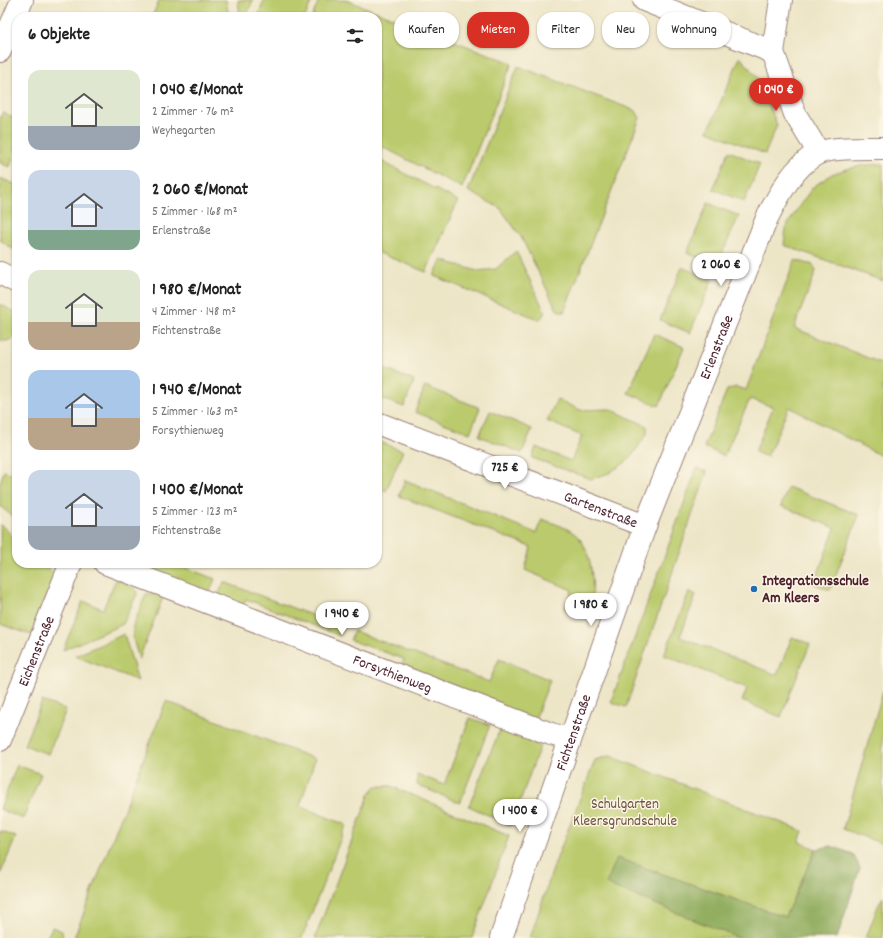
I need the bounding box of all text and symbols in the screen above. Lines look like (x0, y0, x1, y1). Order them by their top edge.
chip: Kaufen (394, 12, 459, 48)
chip: Mieten (467, 12, 529, 48)
chip: Filter (537, 12, 594, 48)
chip: Neu (602, 12, 649, 48)
chip: Wohnung (657, 12, 731, 48)
text: 6 Objekte (28, 24, 90, 48)
icon: filters (344, 25, 366, 47)
pin: 1 040 € (739, 78, 813, 112)
text: 1 040 €/Monat (152, 79, 243, 103)
text: 1 040 € (758, 81, 794, 100)
icon: home (60, 86, 108, 134)
text: 2 Zimmer · 76 m² (152, 103, 234, 122)
text: Weyhegarten (152, 122, 215, 141)
text: 2 060 €/Monat (152, 179, 248, 203)
icon: home (60, 186, 108, 234)
text: 5 Zimmer · 168 m² (152, 203, 238, 222)
text: Erlenstraße (152, 222, 211, 241)
pin: 2 060 € (684, 253, 758, 287)
text: 2 060 € (701, 256, 741, 275)
text: 1 980 €/Monat (152, 279, 241, 303)
icon: home (60, 286, 108, 334)
text: 4 Zimmer · 148 m² (152, 303, 236, 322)
street label: Erlenstraße (695, 312, 741, 383)
text: Fichtenstraße (152, 322, 221, 341)
text: 1 940 €/Monat (152, 379, 242, 403)
icon: home (60, 386, 108, 434)
text: 5 Zimmer · 163 m² (152, 403, 238, 422)
text: Forsythienweg (152, 422, 224, 441)
pin: 725 € (477, 456, 533, 490)
text: 725 € (492, 459, 518, 478)
text: 1 400 €/Monat (152, 479, 243, 503)
icon: home (60, 486, 108, 534)
street label: Gartenstraße (560, 487, 641, 535)
text: 5 Zimmer · 123 m² (152, 503, 237, 522)
text: Fichtenstraße (152, 522, 221, 541)
place label: Integrationsschule Am Kleers (762, 571, 869, 610)
marker: Integrationsschule Am Kleers (749, 584, 759, 594)
pin: 1 980 € (554, 593, 628, 627)
text: 1 980 € (574, 596, 608, 615)
pin: 1 940 € (305, 602, 379, 636)
text: 1 940 € (325, 605, 359, 624)
street label: Eichenstraße (14, 613, 62, 690)
street label: Forsythienweg (349, 650, 435, 700)
street label: Fichtenstraße (551, 691, 598, 774)
park label: Schulgarten Kleersgrundschule (573, 794, 677, 833)
pin: 1 400 € (483, 799, 557, 833)
text: 1 400 € (502, 802, 538, 821)

